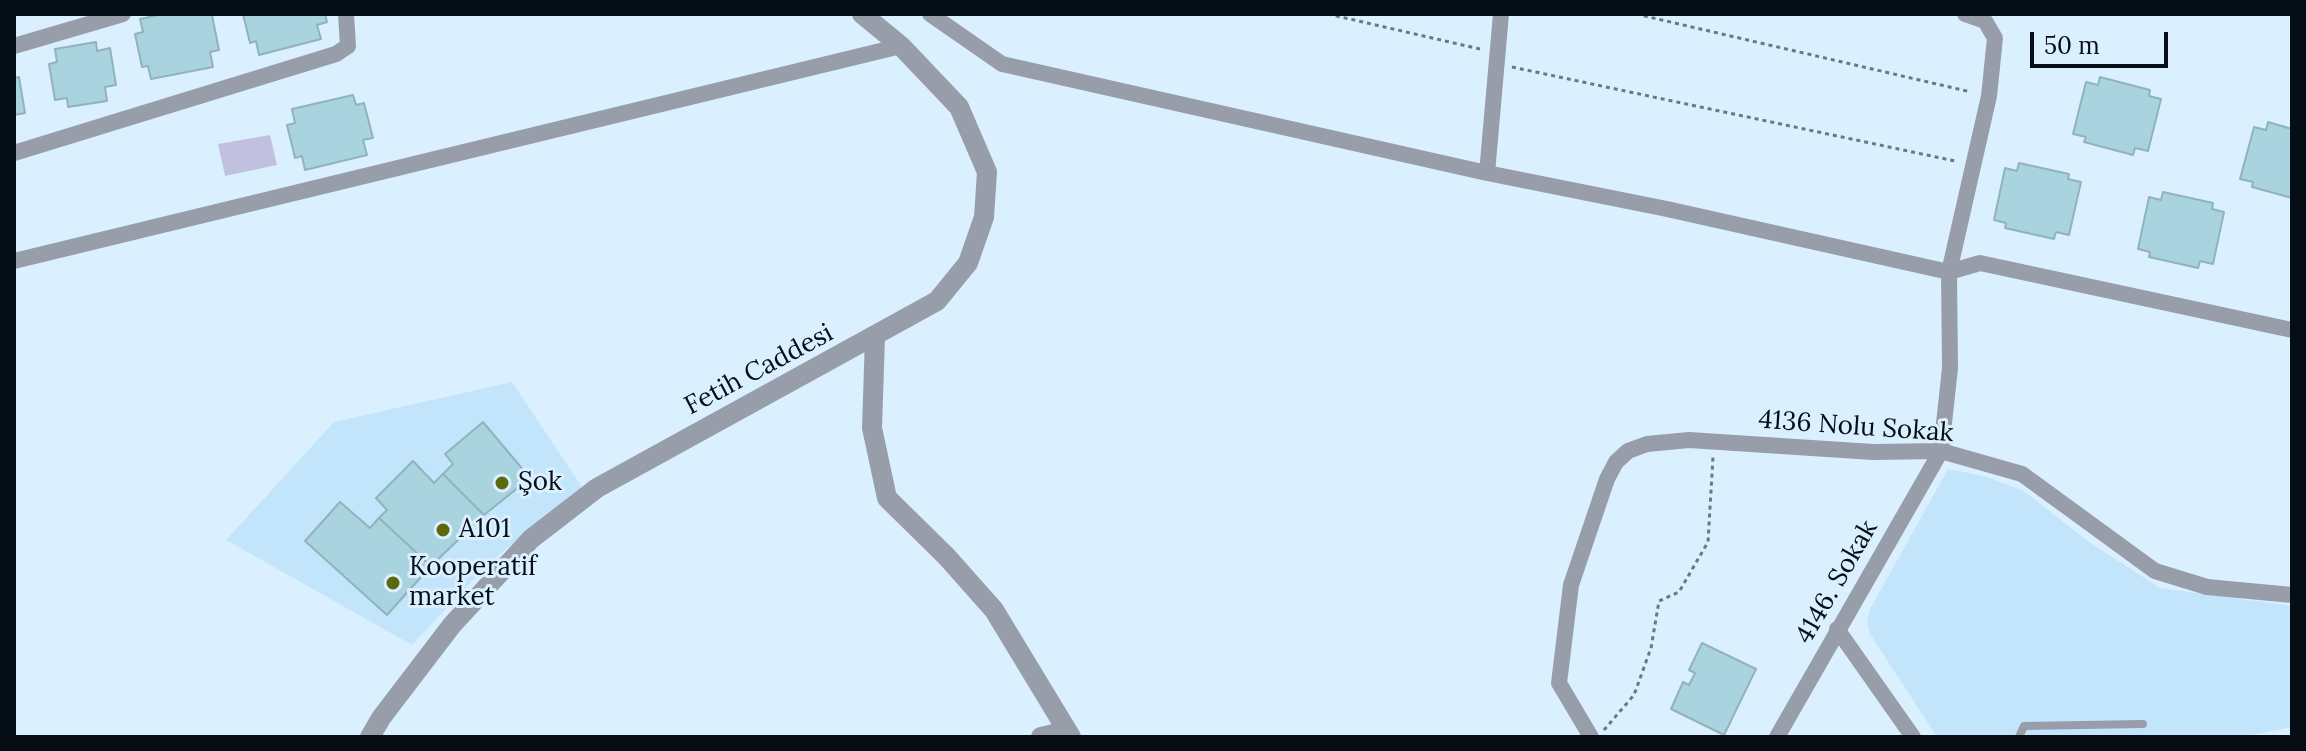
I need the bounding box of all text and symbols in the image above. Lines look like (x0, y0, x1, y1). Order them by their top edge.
scale bar (2034, 16, 2172, 66)
text: 50 m (2044, 30, 2100, 61)
street label: Fetih Caddesi (679, 318, 839, 422)
street label: 4136 Nolu Sokak (1757, 405, 1955, 449)
place label: Şok (518, 467, 562, 499)
marker: Şok (493, 474, 511, 492)
place label: A101 (459, 514, 510, 546)
street label: 4146. Sokak (1789, 515, 1885, 649)
marker: A101 (434, 521, 452, 539)
place label: Kooperatif market (409, 552, 537, 614)
marker: Kooperatif market (384, 574, 402, 592)

